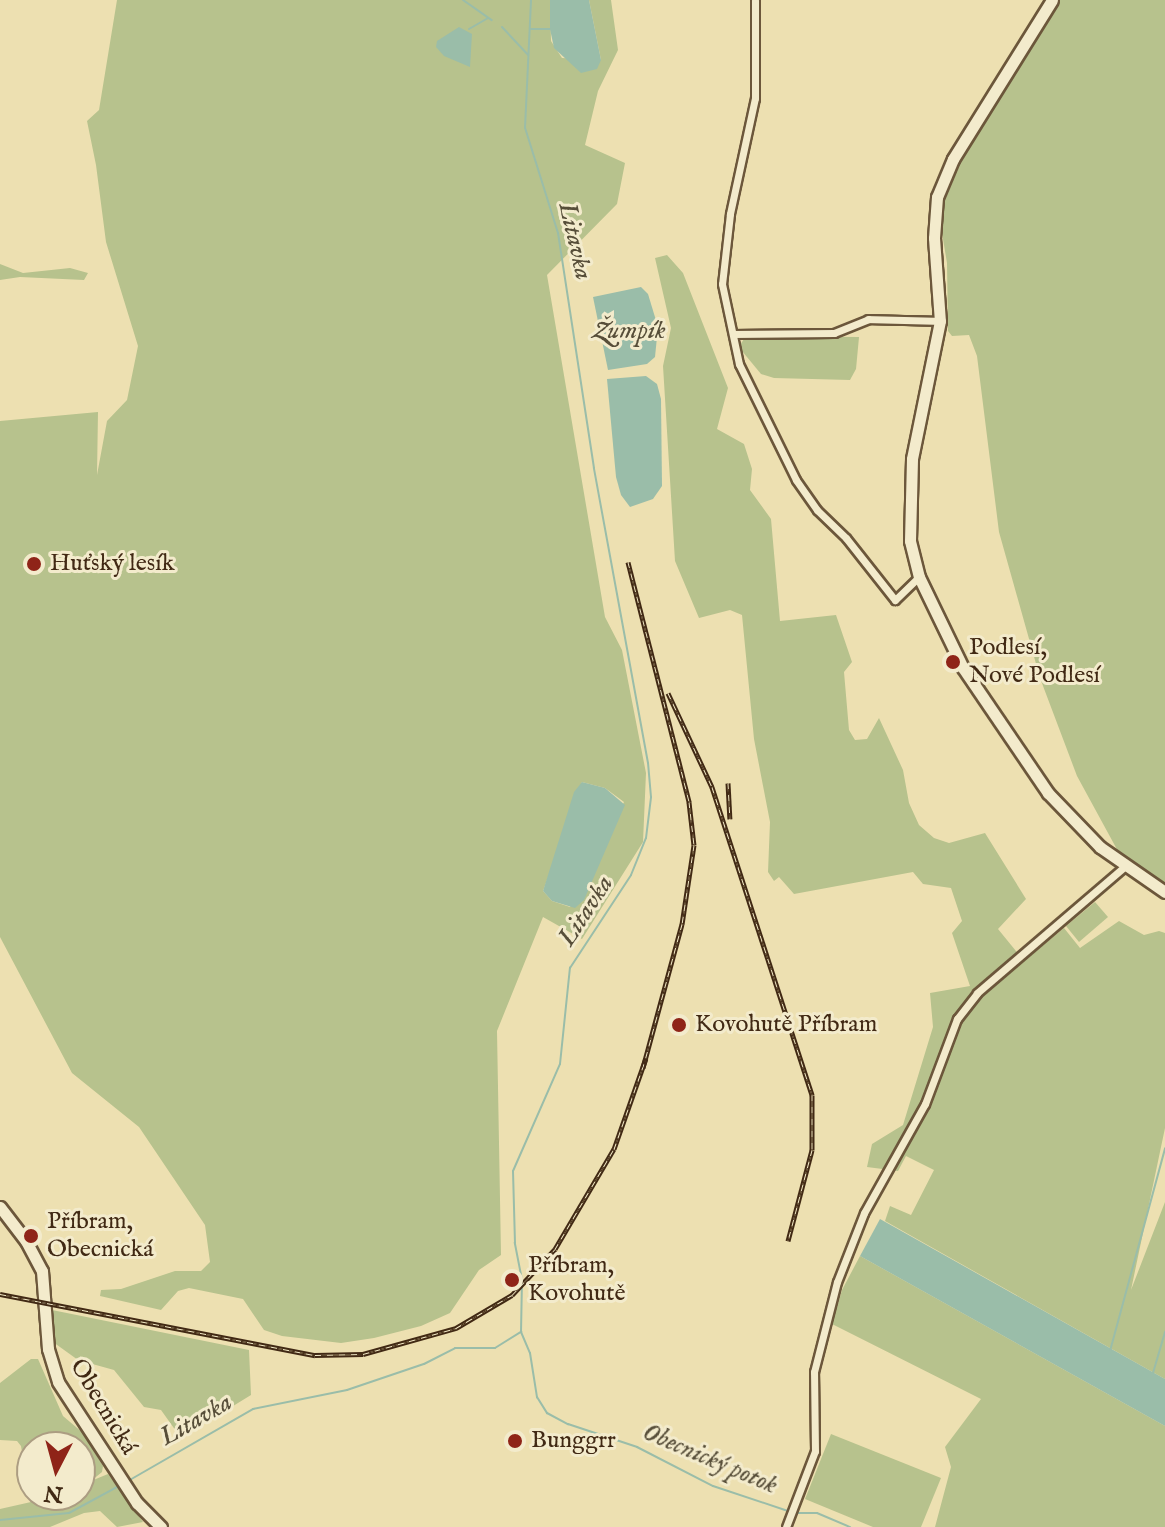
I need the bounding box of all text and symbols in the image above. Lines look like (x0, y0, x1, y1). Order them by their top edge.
water label: Litavka (551, 199, 599, 283)
water label: Žumpík (592, 315, 666, 347)
place label: Huťský lesík (50, 550, 174, 578)
marker: Huťský lesík (25, 555, 43, 573)
place label: Podlesí, Nové Podlesí (969, 634, 1100, 690)
marker: Podlesí, Nové Podlesí (944, 653, 962, 671)
water label: Litavka (552, 870, 620, 952)
place label: Kovohutě Příbram (695, 1011, 877, 1039)
marker: Kovohutě Příbram (670, 1016, 688, 1034)
place label: Příbram, Obecnická (47, 1208, 154, 1264)
marker: Příbram, Obecnická (22, 1227, 40, 1245)
place label: Příbram, Kovohutě (528, 1252, 626, 1308)
marker: Příbram, Kovohutě (503, 1271, 521, 1289)
street label: Obecnická (63, 1354, 143, 1460)
water label: Litavka (154, 1387, 238, 1453)
water label: Obecnický potok (638, 1417, 782, 1501)
place label: Bunggrr (531, 1427, 616, 1455)
north arrow (16, 1431, 96, 1511)
marker: Bunggrr (506, 1432, 524, 1450)
text: N (43, 1478, 65, 1508)

